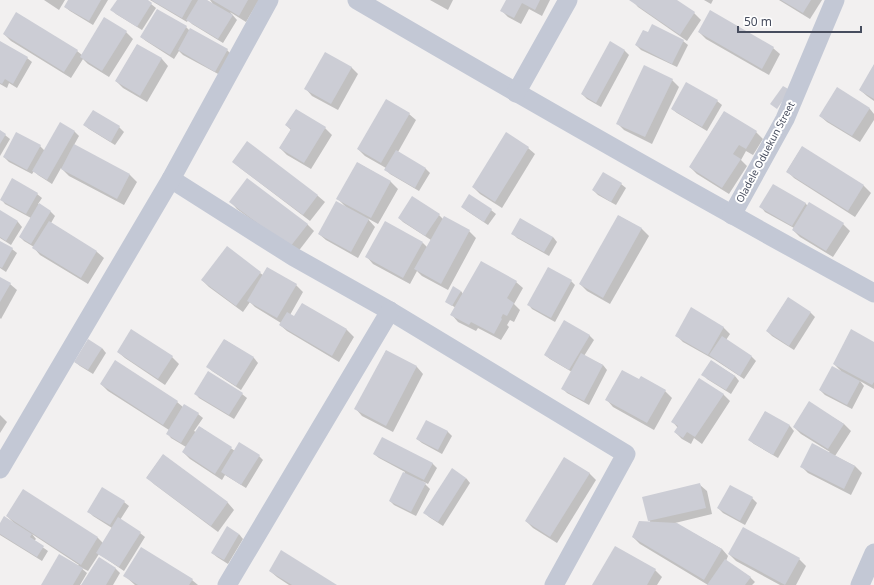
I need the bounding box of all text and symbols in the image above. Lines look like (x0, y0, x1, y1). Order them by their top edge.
scale bar (738, 8, 861, 34)
text: 50 m (744, 13, 772, 30)
street label: Oladele Oduekun Street (732, 99, 798, 205)

